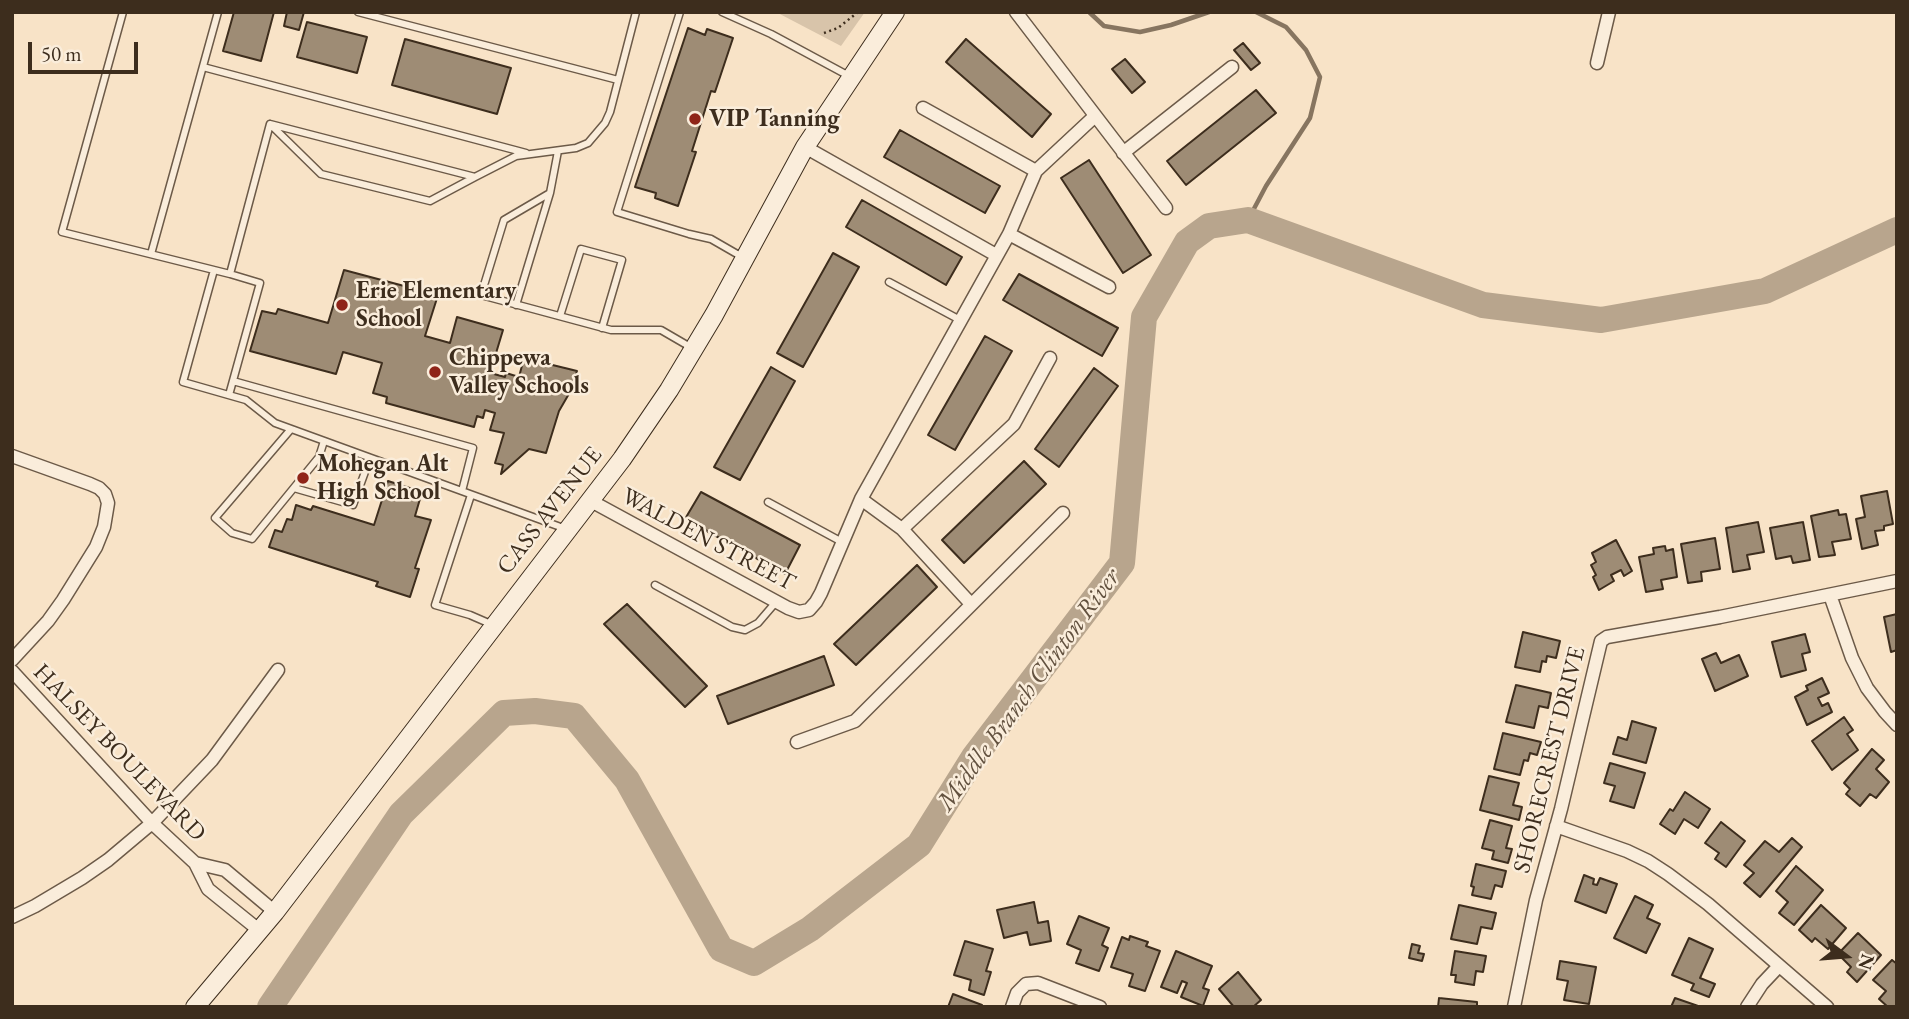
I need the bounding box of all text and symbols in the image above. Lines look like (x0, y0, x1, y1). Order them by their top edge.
scale bar (32, 28, 142, 72)
text: 50 m (41, 40, 82, 67)
place label: VIP Tanning (709, 105, 839, 133)
marker: VIP Tanning (687, 111, 703, 127)
place label: Erie Elementary School (356, 277, 516, 333)
marker: Erie Elementary School (334, 297, 350, 313)
place label: Chippewa Valley Schools (449, 344, 589, 400)
marker: Chippewa Valley Schools (427, 364, 443, 380)
street label: CASS AVENUE (491, 441, 609, 581)
place label: Mohegan Alt High School (317, 450, 448, 506)
marker: Mohegan Alt High School (295, 470, 311, 486)
street label: WALDEN STREET (616, 482, 800, 598)
water label: Middle Branch Clinton River (931, 563, 1127, 817)
street label: SHORECREST DRIVE (1508, 644, 1592, 876)
street label: HALSEY BOULEVARD (27, 658, 211, 848)
north arrow (1811, 921, 1881, 991)
text: N (1853, 951, 1881, 973)

